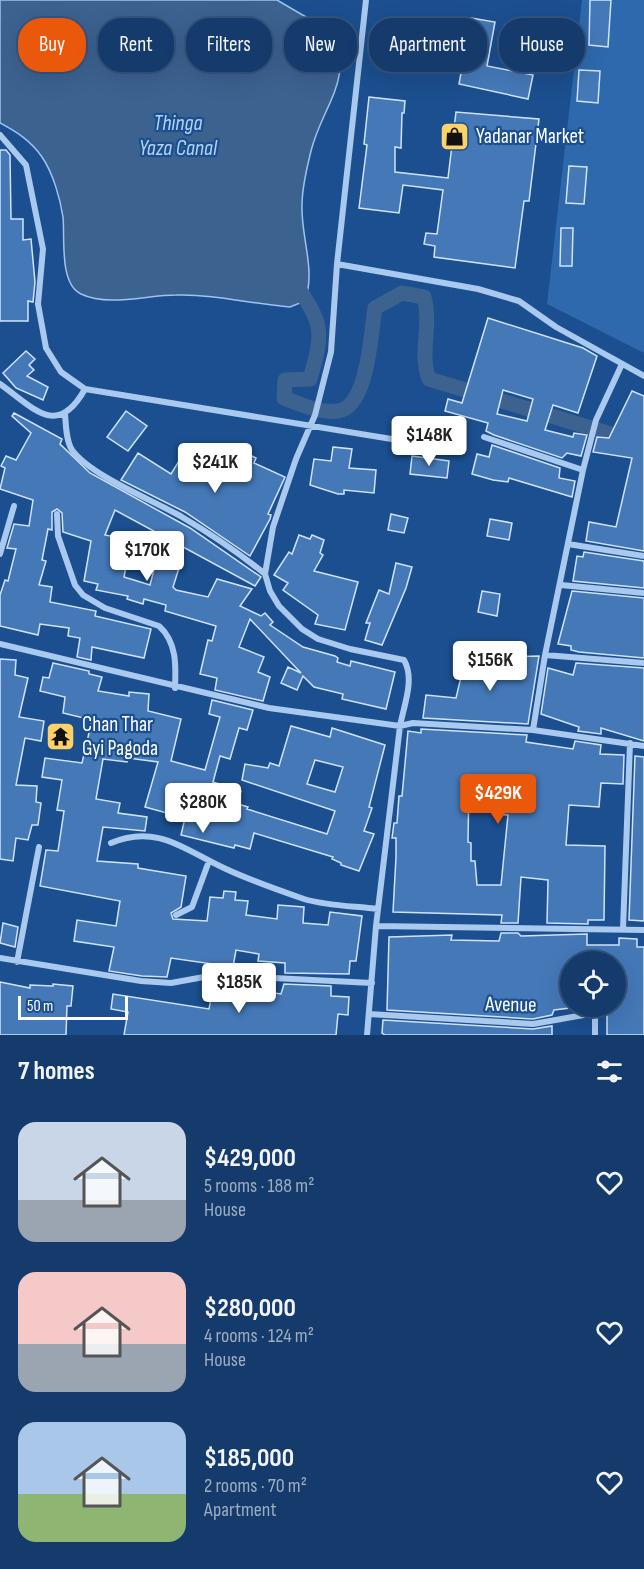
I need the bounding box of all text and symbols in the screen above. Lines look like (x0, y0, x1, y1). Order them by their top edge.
chip: Buy (18, 18, 86, 72)
chip: Rent (98, 18, 174, 72)
chip: Filters (186, 18, 272, 72)
chip: New (284, 18, 357, 72)
chip: Apartment (369, 18, 487, 72)
chip: House (499, 18, 585, 72)
water label: Thinga Yaza Canal (139, 110, 218, 162)
shop icon: Yadanar Market (439, 120, 471, 152)
place label: Yadanar Market (476, 124, 584, 149)
pin: $148K (387, 416, 471, 467)
text: $148K (406, 423, 452, 447)
pin: $241K (173, 443, 257, 494)
text: $241K (192, 450, 238, 474)
pin: $170K (105, 531, 189, 582)
text: $170K (124, 538, 170, 562)
pin: $156K (448, 641, 532, 692)
text: $156K (467, 648, 513, 672)
place label: Chan Thar Gyi Pagoda (82, 712, 158, 761)
temple icon: Chan Thar Gyi Pagoda (45, 720, 77, 752)
pin: $429K (456, 774, 540, 825)
text: $429K (474, 781, 522, 805)
pin: $280K (161, 783, 245, 834)
text: $280K (179, 790, 227, 814)
map controls (560, 951, 626, 1017)
button: locate (560, 951, 626, 1017)
pin: $185K (197, 963, 281, 1014)
text: $185K (216, 970, 262, 994)
street label: Avenue (484, 992, 537, 1017)
scale bar (18, 993, 128, 1020)
text: 50 m (27, 997, 53, 1016)
icon: filters (593, 1055, 626, 1088)
text: 7 homes (18, 1056, 95, 1087)
text: $429,000 (204, 1143, 296, 1174)
icon: home (66, 1146, 138, 1218)
icon: heart (593, 1166, 626, 1199)
text: 5 rooms · 188 m² (204, 1174, 314, 1198)
text: House (204, 1198, 246, 1222)
text: $280,000 (204, 1293, 296, 1324)
icon: home (66, 1296, 138, 1368)
icon: heart (593, 1316, 626, 1349)
text: 4 rooms · 124 m² (204, 1324, 314, 1348)
text: House (204, 1348, 246, 1372)
text: $185,000 (204, 1443, 294, 1474)
icon: home (66, 1446, 138, 1518)
icon: heart (593, 1466, 626, 1499)
text: 2 rooms · 70 m² (204, 1474, 307, 1498)
text: Apartment (204, 1498, 277, 1522)

